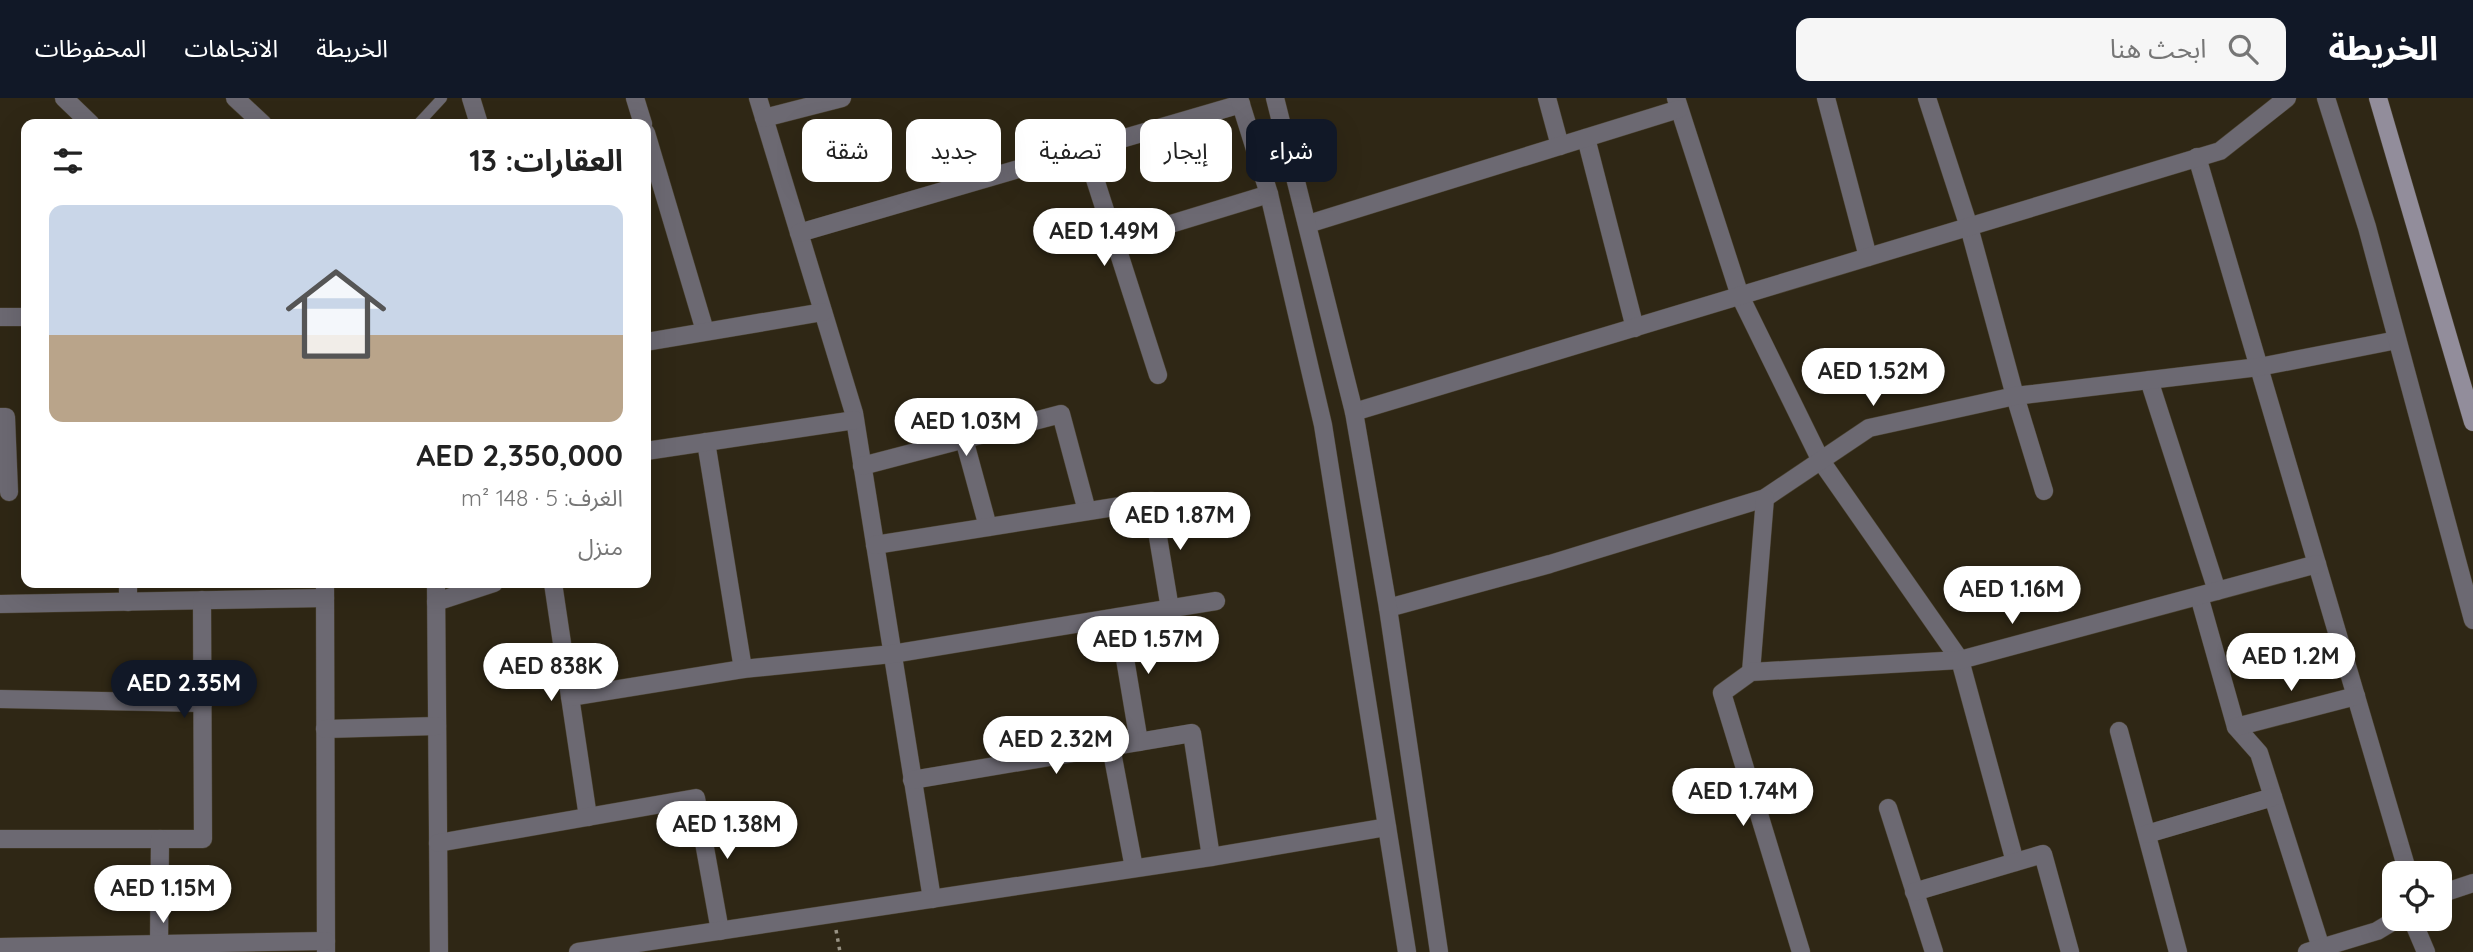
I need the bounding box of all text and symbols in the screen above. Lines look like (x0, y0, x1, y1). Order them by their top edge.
search box (1796, 18, 2286, 81)
text: الخريطة (2328, 27, 2438, 68)
icon: search (2224, 30, 2262, 68)
text: ابحث هنا (2110, 32, 2206, 65)
text: المحفوظات (35, 33, 146, 63)
text: الاتجاهات (184, 33, 278, 63)
text: الخريطة (316, 33, 388, 63)
chip: شقة (802, 119, 892, 182)
chip: جديد (906, 119, 1001, 182)
chip: تصفية (1015, 119, 1126, 182)
chip: إيجار (1140, 119, 1232, 182)
chip: شراء (1246, 119, 1337, 182)
text: العقارات: 13 (469, 141, 623, 179)
icon: filters (49, 142, 87, 180)
pin: AED 1.49M (1024, 208, 1184, 268)
text: AED 1.49M (1049, 216, 1159, 245)
icon: home (273, 251, 399, 377)
pin: AED 1.52M (1793, 348, 1953, 408)
text: AED 1.52M (1818, 356, 1928, 385)
pin: AED 1.03M (886, 398, 1046, 458)
text: AED 1.03M (911, 406, 1021, 435)
text: AED 2,350,000 (416, 436, 623, 474)
text: الغرف: 5 · 148 m² (461, 483, 623, 512)
pin: AED 1.87M (1100, 492, 1260, 552)
text: AED 1.87M (1125, 500, 1235, 529)
text: منزل (578, 532, 623, 561)
pin: AED 1.16M (1932, 566, 2092, 626)
text: AED 1.16M (1960, 574, 2064, 603)
pin: AED 1.57M (1068, 616, 1228, 676)
text: AED 1.57M (1093, 624, 1203, 653)
pin: AED 1.2M (2219, 634, 2363, 693)
text: AED 1.2M (2242, 641, 2340, 670)
pin: AED 838K (479, 644, 623, 703)
text: AED 838K (499, 651, 603, 680)
pin: AED 2.35M (104, 660, 264, 720)
text: AED 2.35M (127, 668, 241, 697)
pin: AED 2.32M (976, 716, 1136, 776)
text: AED 2.32M (999, 724, 1113, 753)
pin: AED 1.74M (1663, 768, 1823, 828)
text: AED 1.74M (1688, 776, 1798, 805)
pin: AED 1.38M (647, 802, 807, 861)
text: AED 1.38M (672, 809, 782, 838)
map controls (2382, 861, 2452, 931)
button: locate (2382, 861, 2452, 931)
pin: AED 1.15M (83, 866, 243, 925)
text: AED 1.15M (110, 873, 216, 902)

